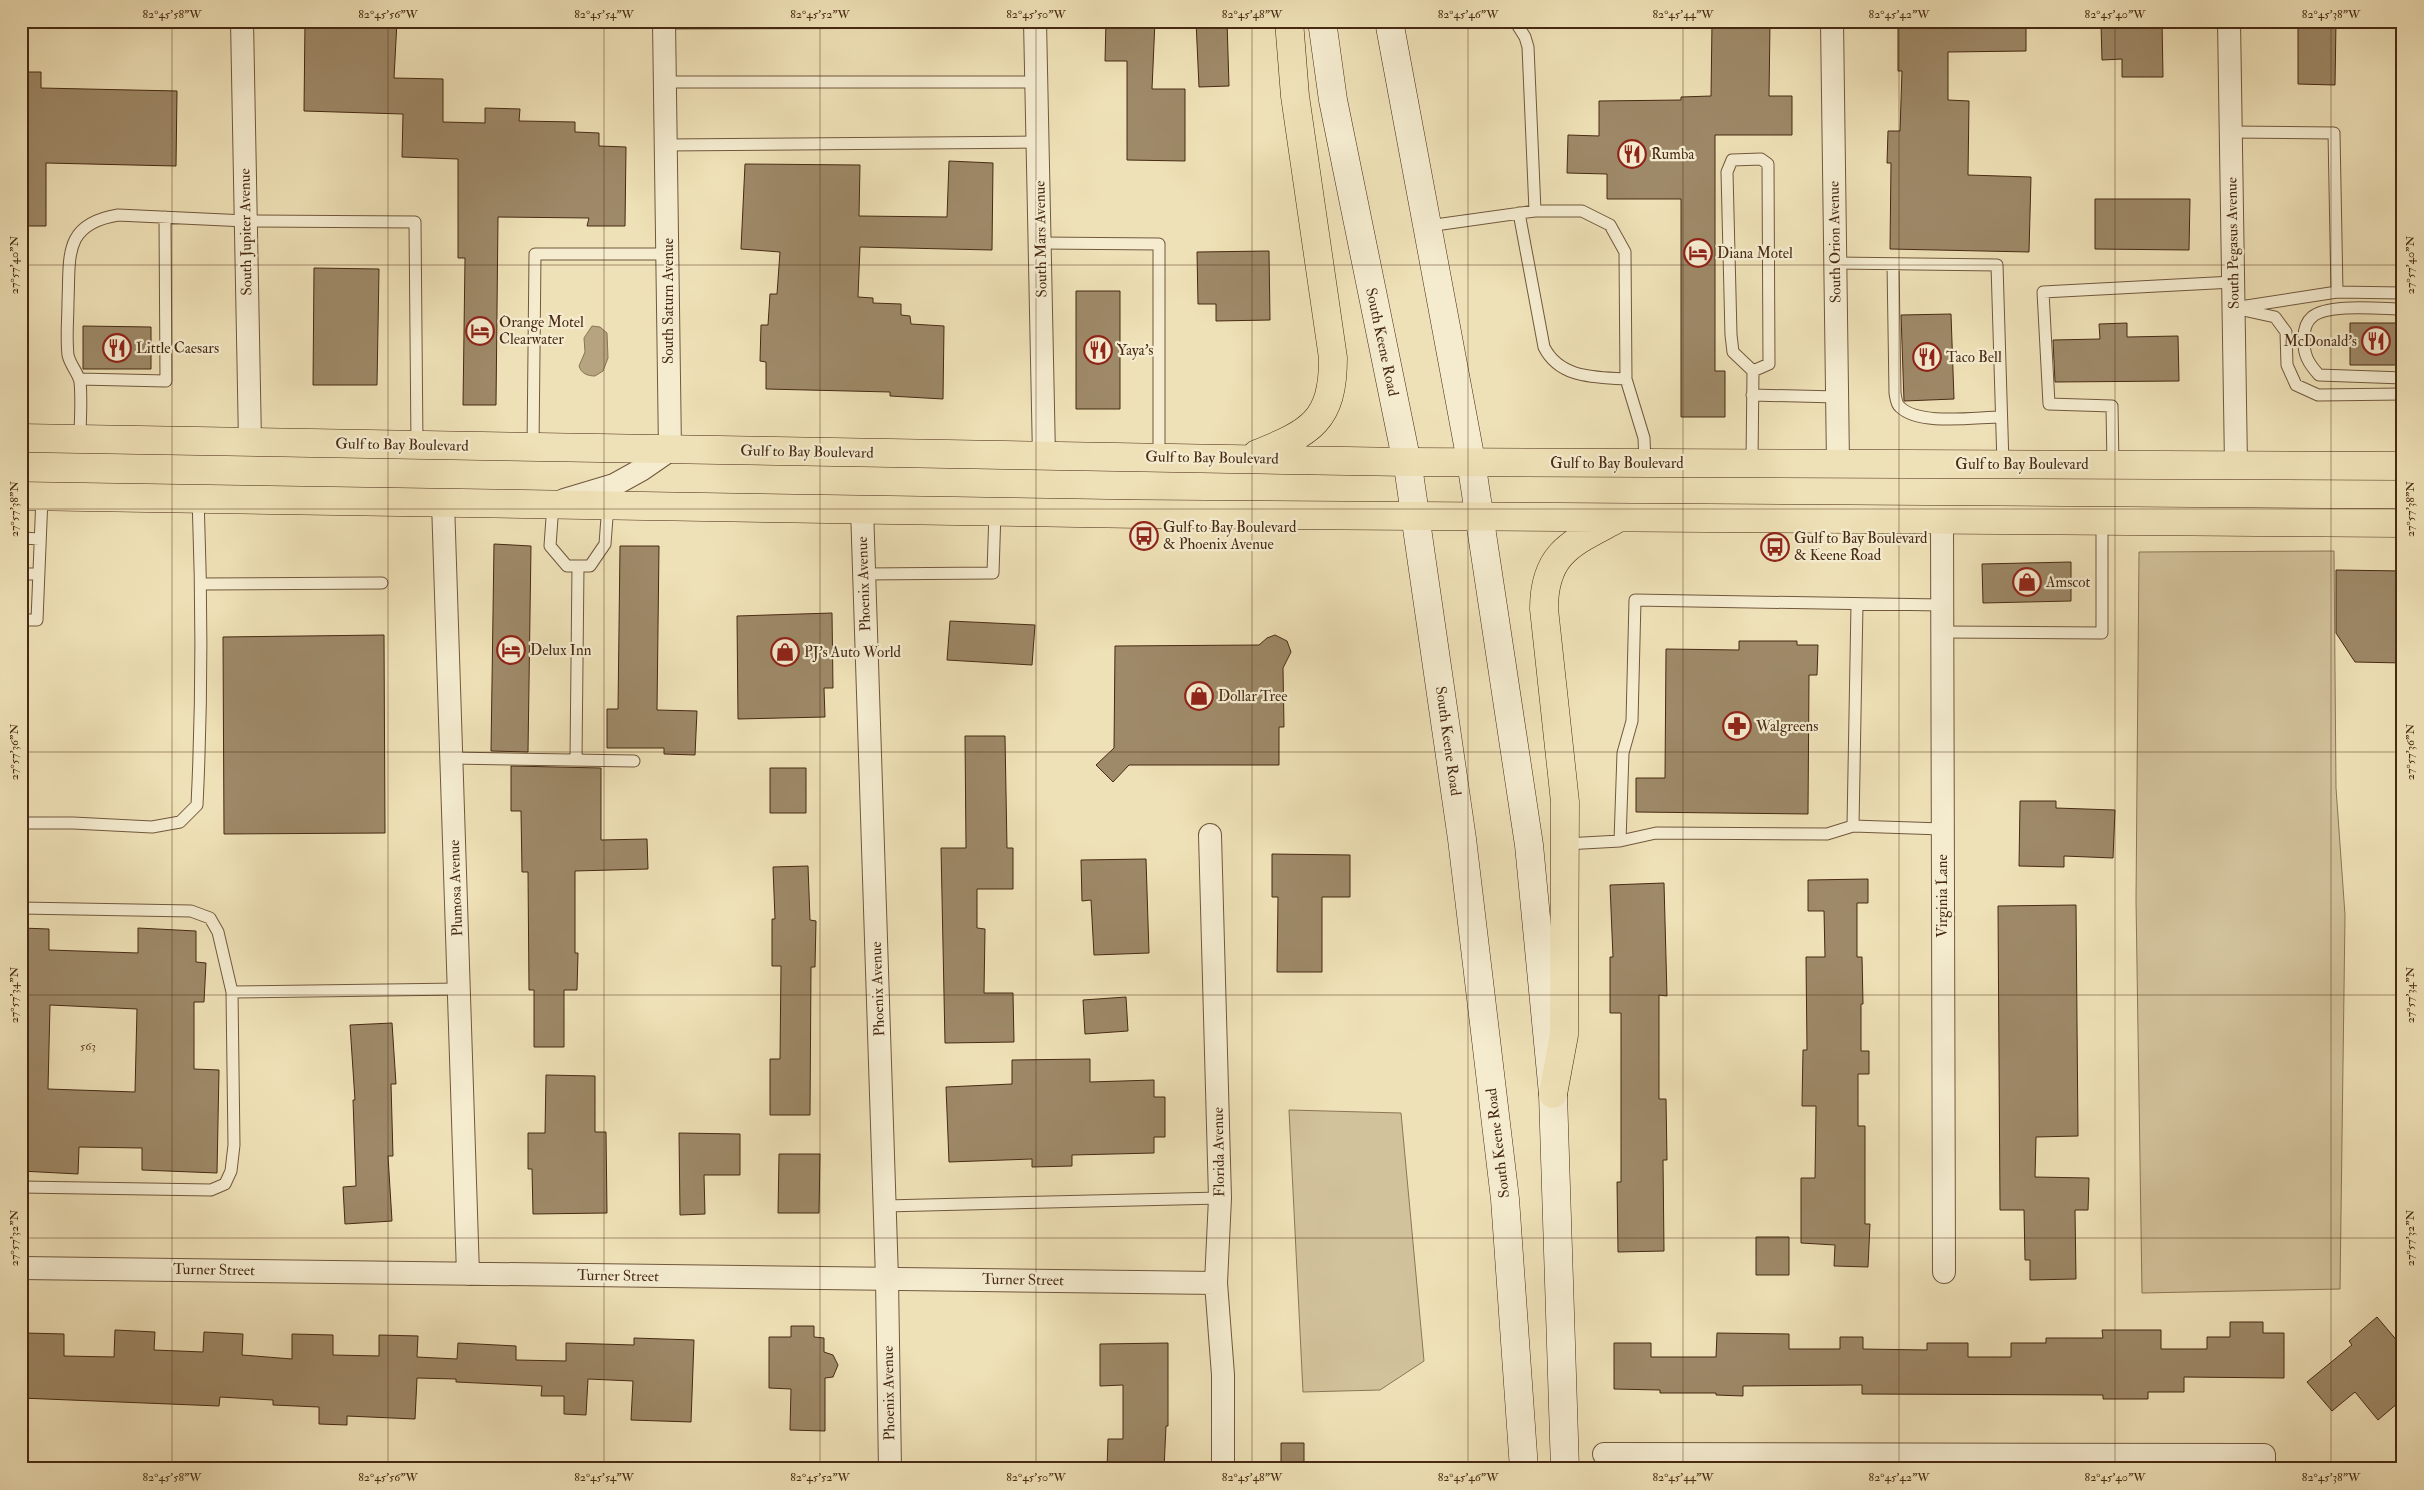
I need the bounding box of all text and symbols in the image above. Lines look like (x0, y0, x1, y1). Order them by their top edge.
text: 82°45'58"W (142, 7, 202, 22)
text: 82°45'56"W (358, 7, 419, 22)
text: 82°45'54"W (574, 7, 635, 22)
text: 82°45'52"W (790, 7, 851, 22)
text: 82°45'50"W (1006, 7, 1067, 22)
text: 82°45'48"W (1222, 7, 1283, 22)
text: 82°45'46"W (1438, 7, 1499, 22)
text: 82°45'44"W (1652, 7, 1714, 22)
text: 82°45'42"W (1869, 7, 1930, 22)
text: 82°45'40"W (2085, 7, 2146, 22)
text: 82°45'38"W (2302, 7, 2361, 22)
restaurant icon: Rumba (1617, 139, 1647, 169)
place label: Rumba (1651, 145, 1695, 164)
street label: South Jupiter Avenue (235, 168, 258, 296)
street label: South Pegasus Avenue (2222, 177, 2244, 309)
street label: South Mars Avenue (1030, 180, 1052, 298)
street label: South Orion Avenue (1824, 181, 1846, 303)
text: 27°57'40"N (7, 236, 22, 294)
text: 27°57'40"N (2403, 236, 2418, 294)
street label: South Saturn Avenue (659, 238, 678, 364)
hotel icon: Diana Motel (1683, 238, 1713, 268)
place label: Diana Motel (1717, 244, 1793, 263)
street label: South Keene Road (1361, 286, 1403, 399)
place label: Orange Motel Clearwater (499, 313, 584, 349)
hotel icon: Orange Motel Clearwater (465, 316, 495, 346)
restaurant icon: McDonald's (2361, 326, 2391, 356)
place label: McDonald's (2284, 332, 2357, 351)
restaurant icon: Little Caesars (102, 333, 132, 363)
restaurant icon: Yaya's (1083, 335, 1113, 365)
place label: Little Caesars (136, 339, 219, 358)
place label: Yaya's (1117, 341, 1153, 360)
restaurant icon: Taco Bell (1912, 342, 1942, 372)
place label: Taco Bell (1946, 348, 2002, 367)
street label: Gulf to Bay Boulevard (335, 434, 469, 456)
street label: Gulf to Bay Boulevard (740, 441, 874, 463)
street label: Gulf to Bay Boulevard (1145, 447, 1279, 469)
street label: Gulf to Bay Boulevard (1550, 454, 1684, 473)
street label: Gulf to Bay Boulevard (1955, 455, 2089, 474)
text: 27°57'38"N (7, 481, 22, 537)
text: 27°57'38"N (2403, 481, 2418, 537)
place label: Gulf to Bay Boulevard & Phoenix Avenue (1163, 518, 1297, 554)
bus stop icon: Gulf to Bay Boulevard & Phoenix Avenue (1129, 521, 1159, 551)
place label: Gulf to Bay Boulevard & Keene Road (1794, 529, 1928, 565)
bus stop icon: Gulf to Bay Boulevard & Keene Road (1760, 532, 1790, 562)
street label: Phoenix Avenue (853, 536, 875, 632)
shop icon: Amscot (2012, 567, 2042, 597)
place label: Amscot (2045, 573, 2091, 592)
hotel icon: Delux Inn (496, 635, 526, 665)
shop icon: PJ's Auto World (770, 637, 800, 667)
place label: Delux Inn (530, 641, 592, 660)
place label: PJ's Auto World (804, 643, 902, 663)
shop icon: Dollar Tree (1184, 681, 1214, 711)
street label: South Keene Road (1431, 685, 1465, 798)
place label: Dollar Tree (1218, 687, 1288, 706)
pharmacy icon: Walgreens (1722, 711, 1752, 741)
place label: Walgreens (1755, 717, 1818, 736)
text: 27°57'36"N (7, 724, 22, 780)
text: 27°57'36"N (2403, 724, 2418, 780)
street label: Plumosa Avenue (445, 839, 467, 937)
street label: Virginia Lane (1933, 854, 1952, 938)
street label: Phoenix Avenue (867, 941, 889, 1037)
text: 27°57'34"N (7, 966, 22, 1023)
text: 27°57'34"N (2403, 966, 2418, 1023)
house number: 563 (80, 1039, 96, 1054)
street label: South Keene Road (1482, 1086, 1514, 1199)
street label: Florida Avenue (1209, 1107, 1229, 1197)
text: 27°57'32"N (7, 1210, 22, 1266)
text: 27°57'32"N (2403, 1210, 2418, 1266)
street label: Turner Street (173, 1260, 255, 1280)
street label: Turner Street (577, 1266, 659, 1286)
street label: Turner Street (982, 1270, 1064, 1290)
street label: Phoenix Avenue (879, 1345, 899, 1441)
text: 82°45'58"W (142, 1470, 202, 1485)
text: 82°45'56"W (358, 1470, 419, 1485)
text: 82°45'54"W (574, 1470, 635, 1485)
text: 82°45'52"W (790, 1470, 851, 1485)
text: 82°45'50"W (1006, 1470, 1067, 1485)
text: 82°45'48"W (1222, 1470, 1283, 1485)
text: 82°45'46"W (1438, 1470, 1499, 1485)
text: 82°45'44"W (1652, 1470, 1714, 1485)
text: 82°45'42"W (1869, 1470, 1930, 1485)
text: 82°45'40"W (2085, 1470, 2146, 1485)
text: 82°45'38"W (2302, 1470, 2361, 1485)

